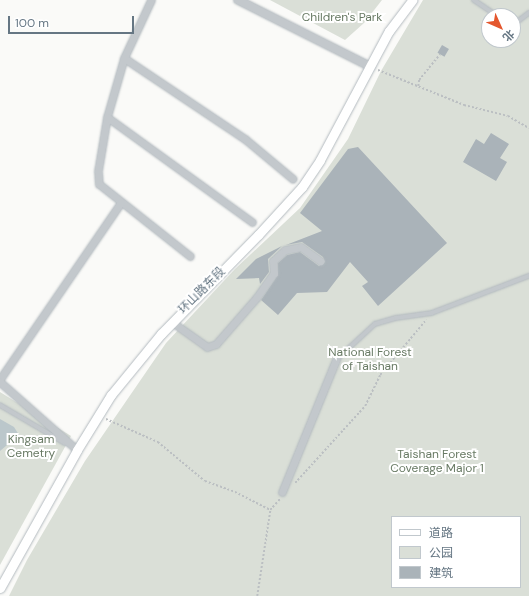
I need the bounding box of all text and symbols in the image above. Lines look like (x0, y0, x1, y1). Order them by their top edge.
scale bar (10, 8, 136, 34)
north arrow (481, 8, 521, 48)
park label: Children's Park (302, 11, 382, 25)
text: 100 m (15, 15, 49, 31)
text: 北 (500, 27, 518, 45)
street label: 环山路东段 (176, 265, 228, 317)
park label: National Forest of Taishan (328, 346, 412, 374)
park label: Kingsam Cemetry (7, 433, 55, 461)
park label: Taishan Forest Coverage Major 1 (390, 448, 484, 476)
legend (391, 516, 521, 588)
text: 道路 (429, 525, 453, 541)
text: 公园 (429, 545, 453, 561)
text: 建筑 (429, 565, 453, 581)

